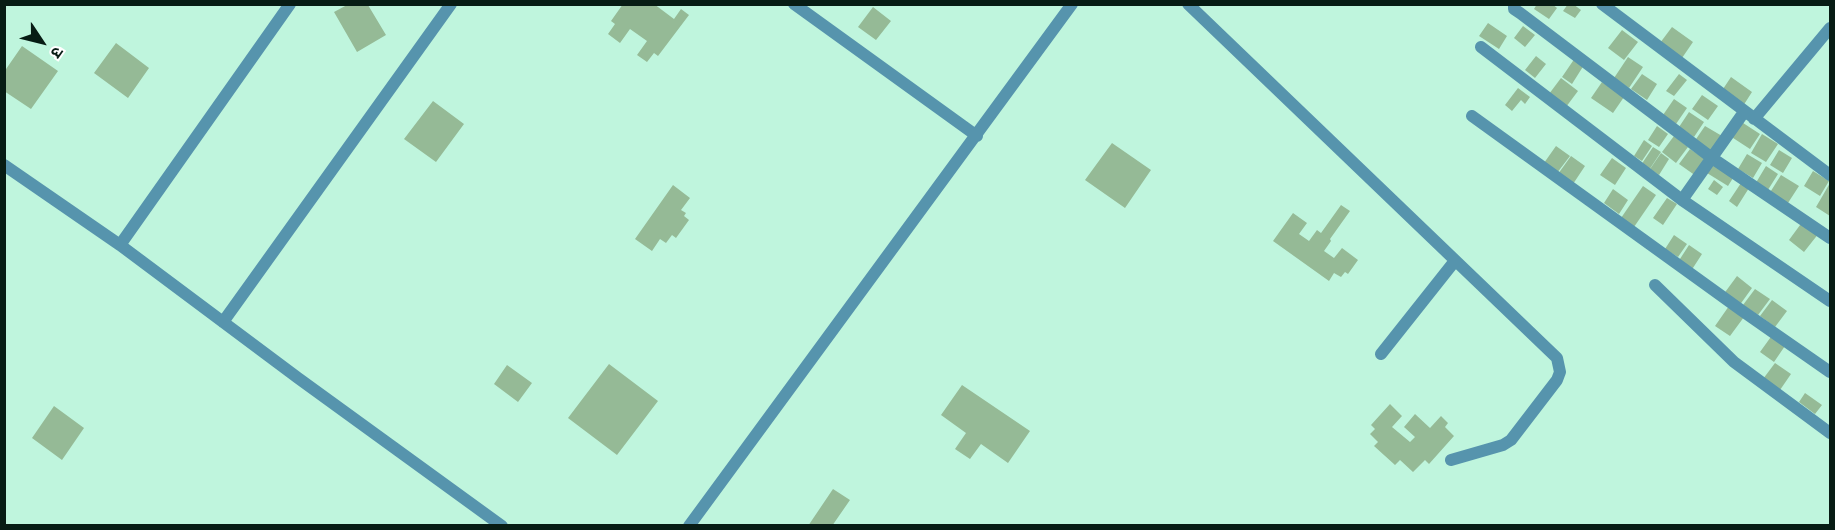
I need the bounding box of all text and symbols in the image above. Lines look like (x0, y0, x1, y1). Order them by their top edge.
north arrow (12, 12, 72, 72)
text: उ (47, 43, 68, 62)

